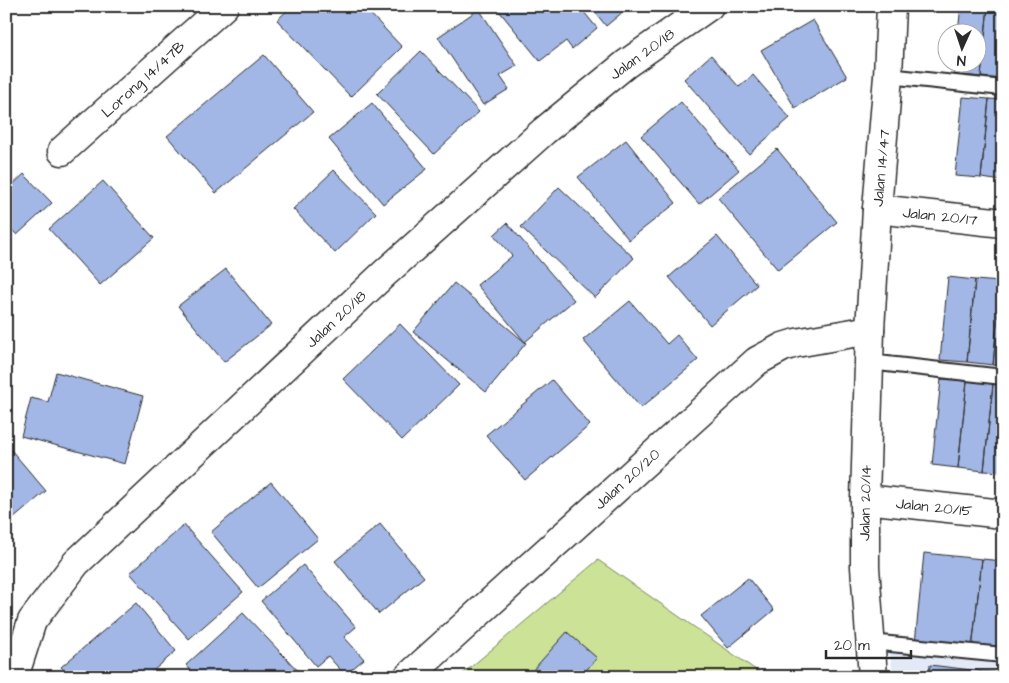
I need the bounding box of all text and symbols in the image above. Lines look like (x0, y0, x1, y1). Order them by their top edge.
north arrow (936, 22, 986, 72)
street label: Jalan 20/18 (606, 24, 679, 85)
street label: Lorong 14/47B (97, 36, 191, 123)
text: N (956, 50, 966, 70)
street label: Jalan 14/47 (868, 129, 895, 208)
street label: Jalan 20/17 (902, 202, 978, 231)
street label: Jalan 20/18 (302, 286, 371, 353)
street label: Jalan 20/20 (590, 444, 665, 515)
street label: Jalan 20/14 (854, 465, 877, 541)
street label: Jalan 20/15 (895, 493, 973, 522)
scale bar (826, 628, 912, 660)
text: 20 m (834, 635, 870, 656)

